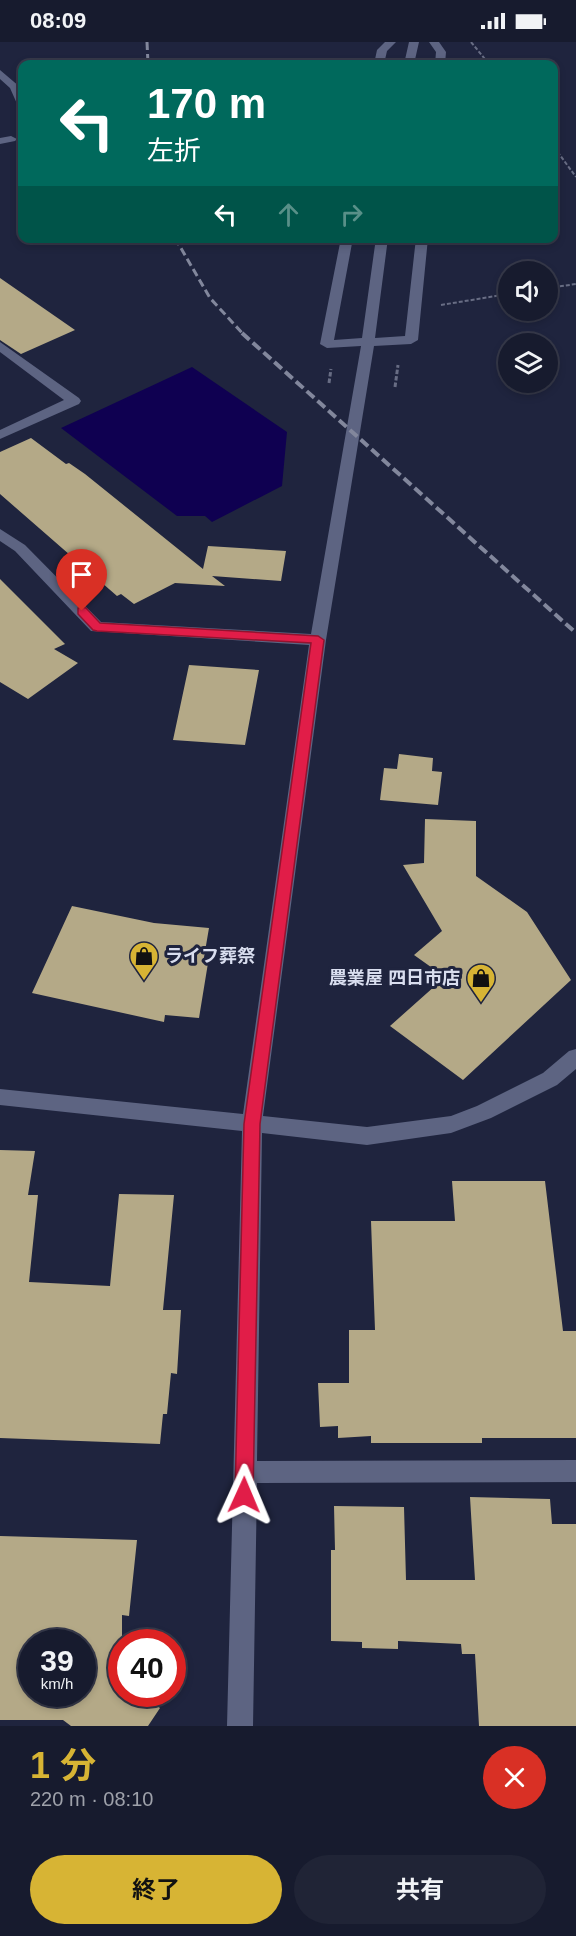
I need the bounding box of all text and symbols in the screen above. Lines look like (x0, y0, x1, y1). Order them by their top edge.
text: 08:09 (30, 8, 86, 33)
text: 170 m (147, 80, 266, 127)
icon: left (48, 84, 126, 162)
text: 左折 (147, 136, 201, 166)
icon: left (209, 198, 242, 231)
icon: ahead (272, 198, 305, 231)
icon: right (335, 198, 368, 231)
map controls (498, 261, 558, 393)
button: sound (498, 261, 558, 321)
button: layers (498, 333, 558, 393)
pin (56, 549, 107, 611)
icon: arrive (65, 558, 98, 591)
shop icon: ライフ葬祭 (128, 940, 160, 982)
place label: ライフ葬祭 (165, 946, 255, 966)
shop icon: 農業屋 四日市店 (465, 962, 497, 1004)
place label: 農業屋 四日市店 (329, 968, 460, 988)
position arrow (212, 1463, 276, 1527)
speed limit sign: 40 (108, 1629, 186, 1707)
text: 39 (40, 1644, 74, 1677)
text: km/h (41, 1675, 73, 1692)
text: 1 分 (30, 1745, 96, 1786)
button: close (483, 1746, 546, 1809)
text: 220 m · 08:10 (30, 1788, 153, 1810)
button: 終了 (30, 1855, 282, 1924)
button: 共有 (294, 1855, 546, 1924)

